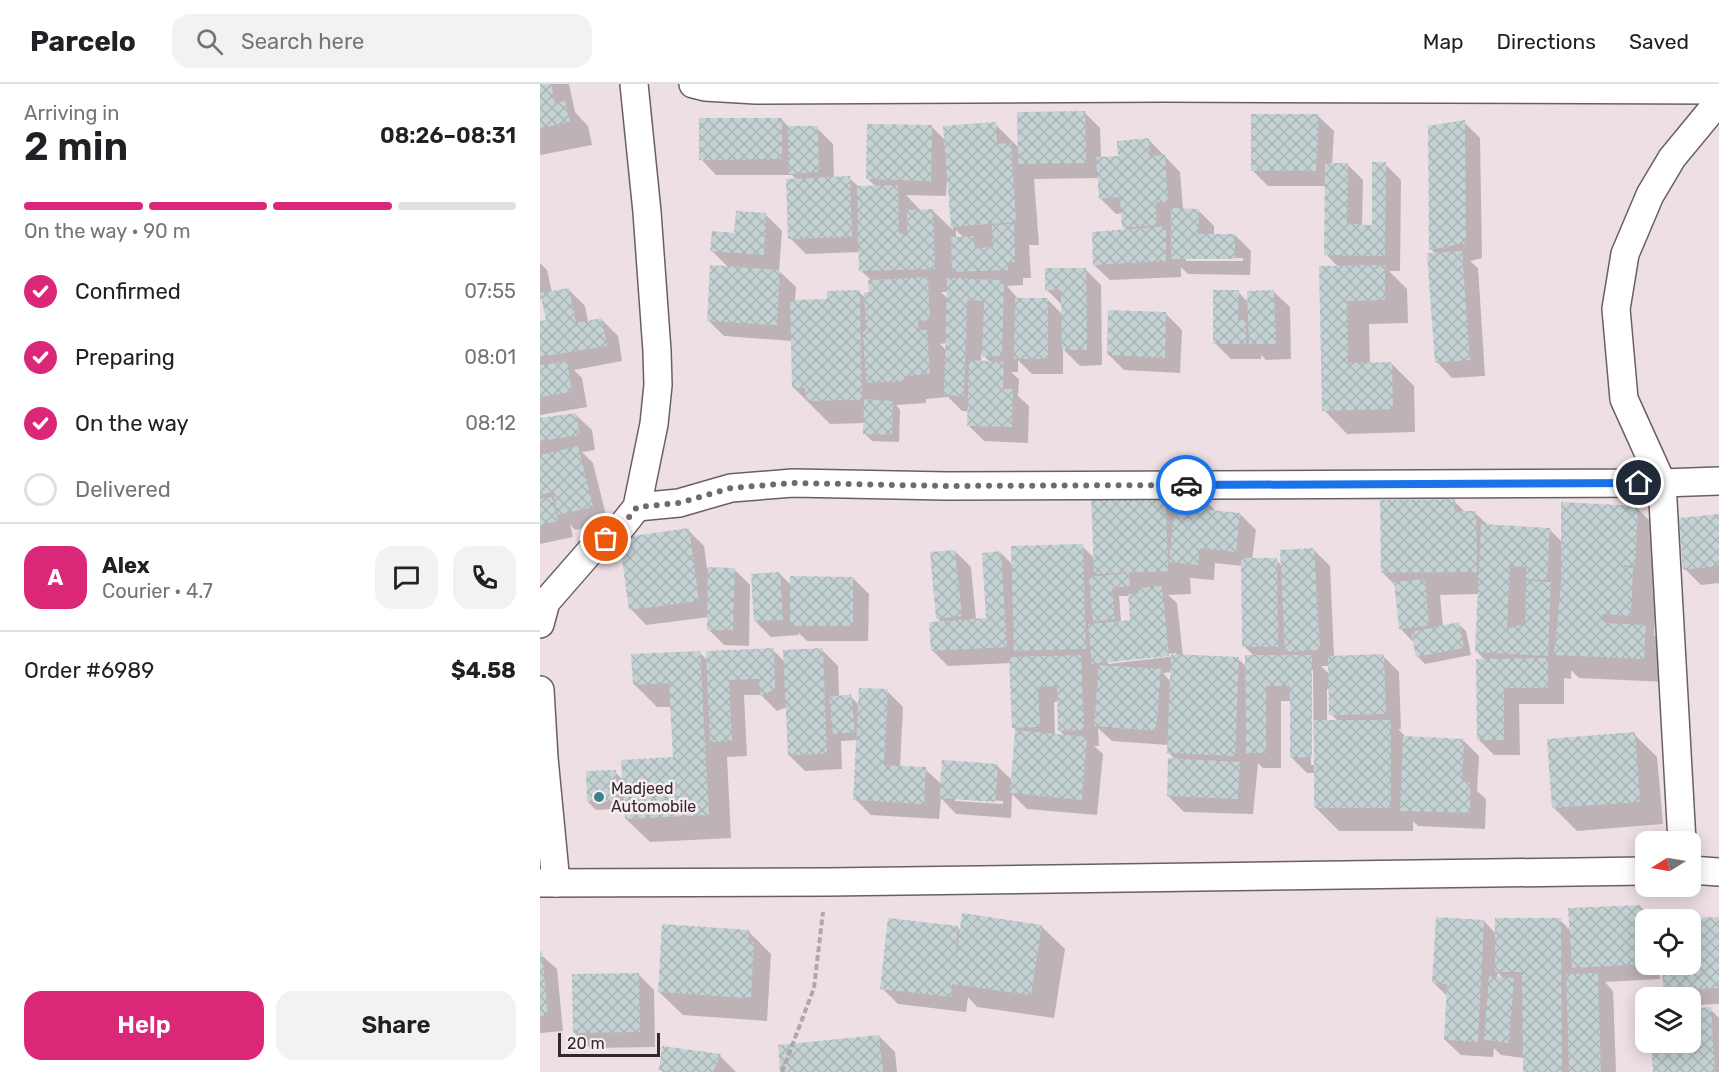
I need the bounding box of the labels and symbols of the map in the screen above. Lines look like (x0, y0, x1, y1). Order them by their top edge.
courier (1156, 455, 1216, 515)
pin (1613, 457, 1664, 508)
pin (580, 513, 631, 564)
place label: Madjeed Automobile (611, 779, 696, 816)
marker: Madjeed Automobile (592, 790, 606, 804)
north arrow (1635, 831, 1701, 897)
scale bar (558, 1030, 660, 1058)

